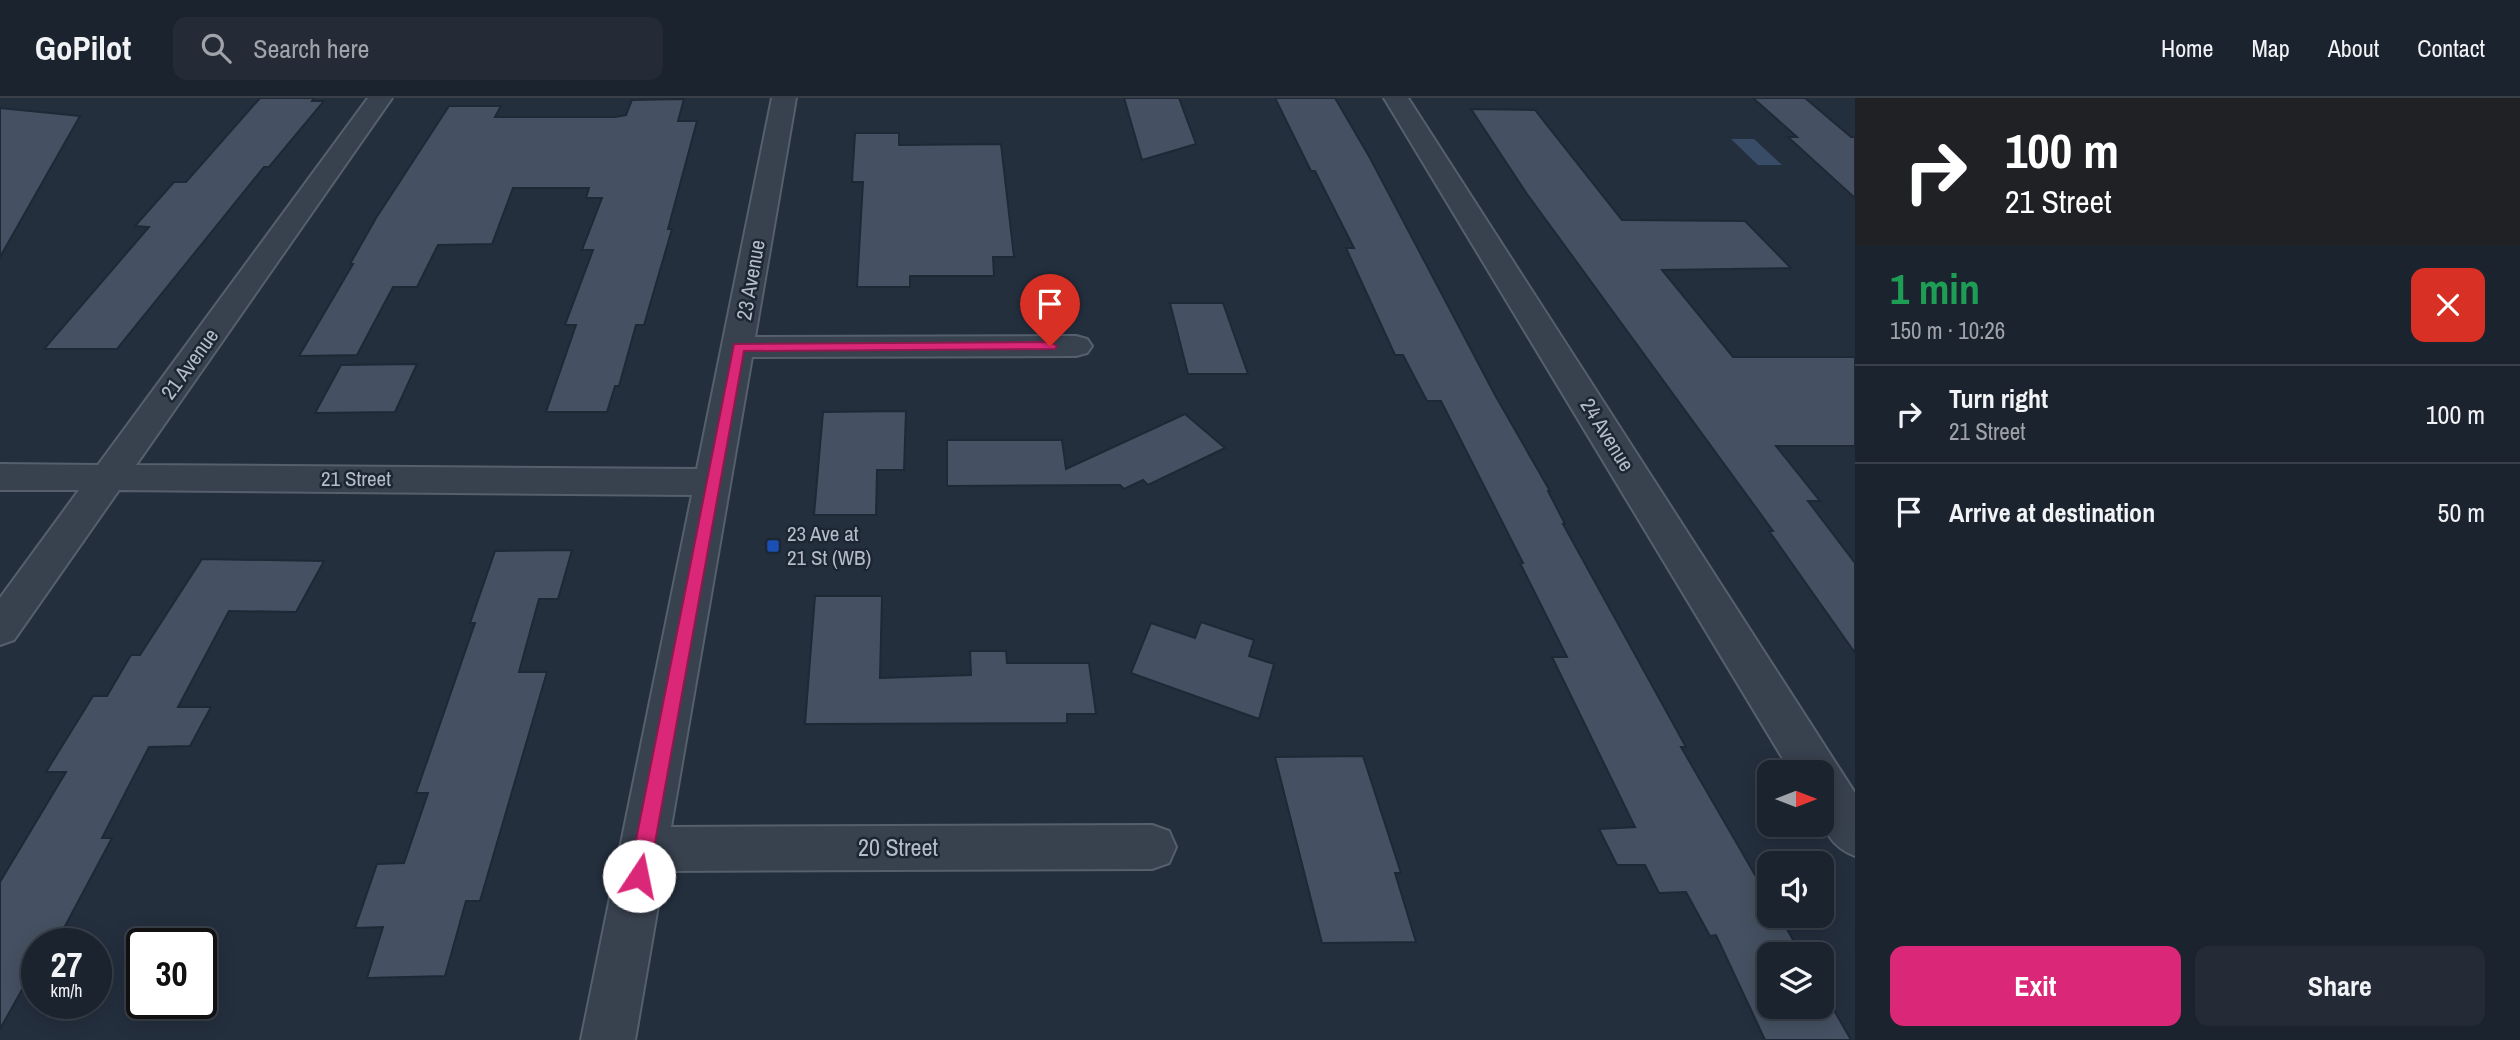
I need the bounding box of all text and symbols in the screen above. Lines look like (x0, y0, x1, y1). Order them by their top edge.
search box (173, 17, 663, 80)
text: GoPilot (35, 26, 131, 70)
icon: search (197, 29, 235, 67)
text: Search here (253, 31, 369, 66)
text: Home (2161, 32, 2213, 64)
text: Map (2251, 32, 2290, 64)
text: About (2328, 32, 2379, 64)
text: Contact (2417, 32, 2485, 64)
text: 100 m (2005, 117, 2119, 183)
icon: right (1890, 126, 1981, 217)
text: 21 Street (2005, 180, 2112, 223)
street label: 23 Avenue (729, 237, 772, 322)
text: 1 min (1890, 261, 1980, 317)
button: close (2411, 268, 2485, 342)
pin (1020, 274, 1080, 346)
icon: arrive (1031, 285, 1069, 323)
text: 150 m · 10:26 (1890, 315, 2005, 346)
street label: 21 Avenue (154, 322, 225, 405)
text: Turn right (1949, 381, 2048, 416)
street label: 24 Avenue (1574, 393, 1641, 477)
icon: right (1890, 395, 1928, 433)
text: 100 m (2426, 397, 2485, 432)
text: 21 Street (1949, 416, 2026, 447)
street label: 21 Street (321, 464, 391, 493)
icon: arrive (1890, 493, 1928, 531)
text: Arrive at destination (1949, 495, 2155, 530)
text: 50 m (2438, 495, 2485, 530)
place label: 23 Ave at 21 St (WB) (787, 519, 871, 572)
marker: 23 Ave at 21 St (WB) (765, 538, 781, 554)
north arrow (1757, 760, 1834, 836)
map controls (1757, 760, 1834, 1019)
street label: 20 Street (858, 831, 938, 863)
position arrow (602, 839, 676, 913)
button: sound (1757, 851, 1834, 928)
speed limit sign: 30 (126, 928, 217, 1019)
text: 27 (51, 941, 82, 988)
button: layers (1757, 942, 1834, 1019)
button: Exit (1890, 946, 2181, 1026)
button: Share (2195, 946, 2485, 1026)
text: km/h (51, 978, 83, 1003)

